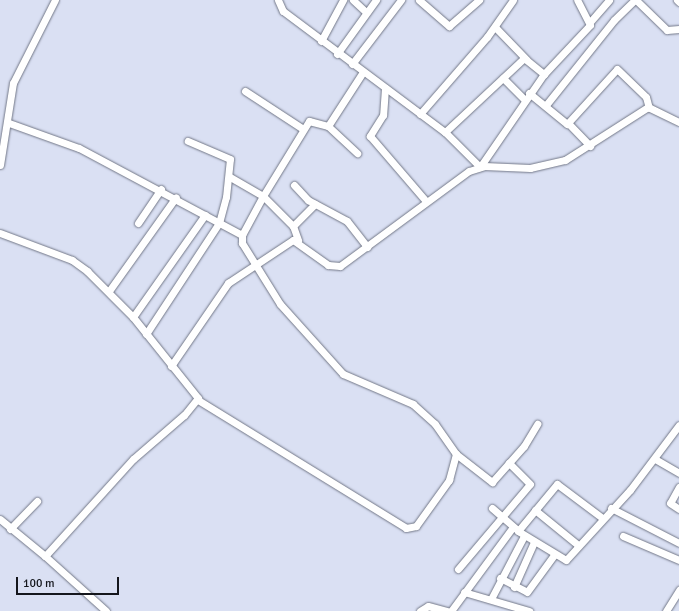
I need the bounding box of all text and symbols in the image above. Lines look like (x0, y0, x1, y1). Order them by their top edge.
scale bar (18, 569, 121, 595)
text: 100 m (23, 576, 55, 591)

